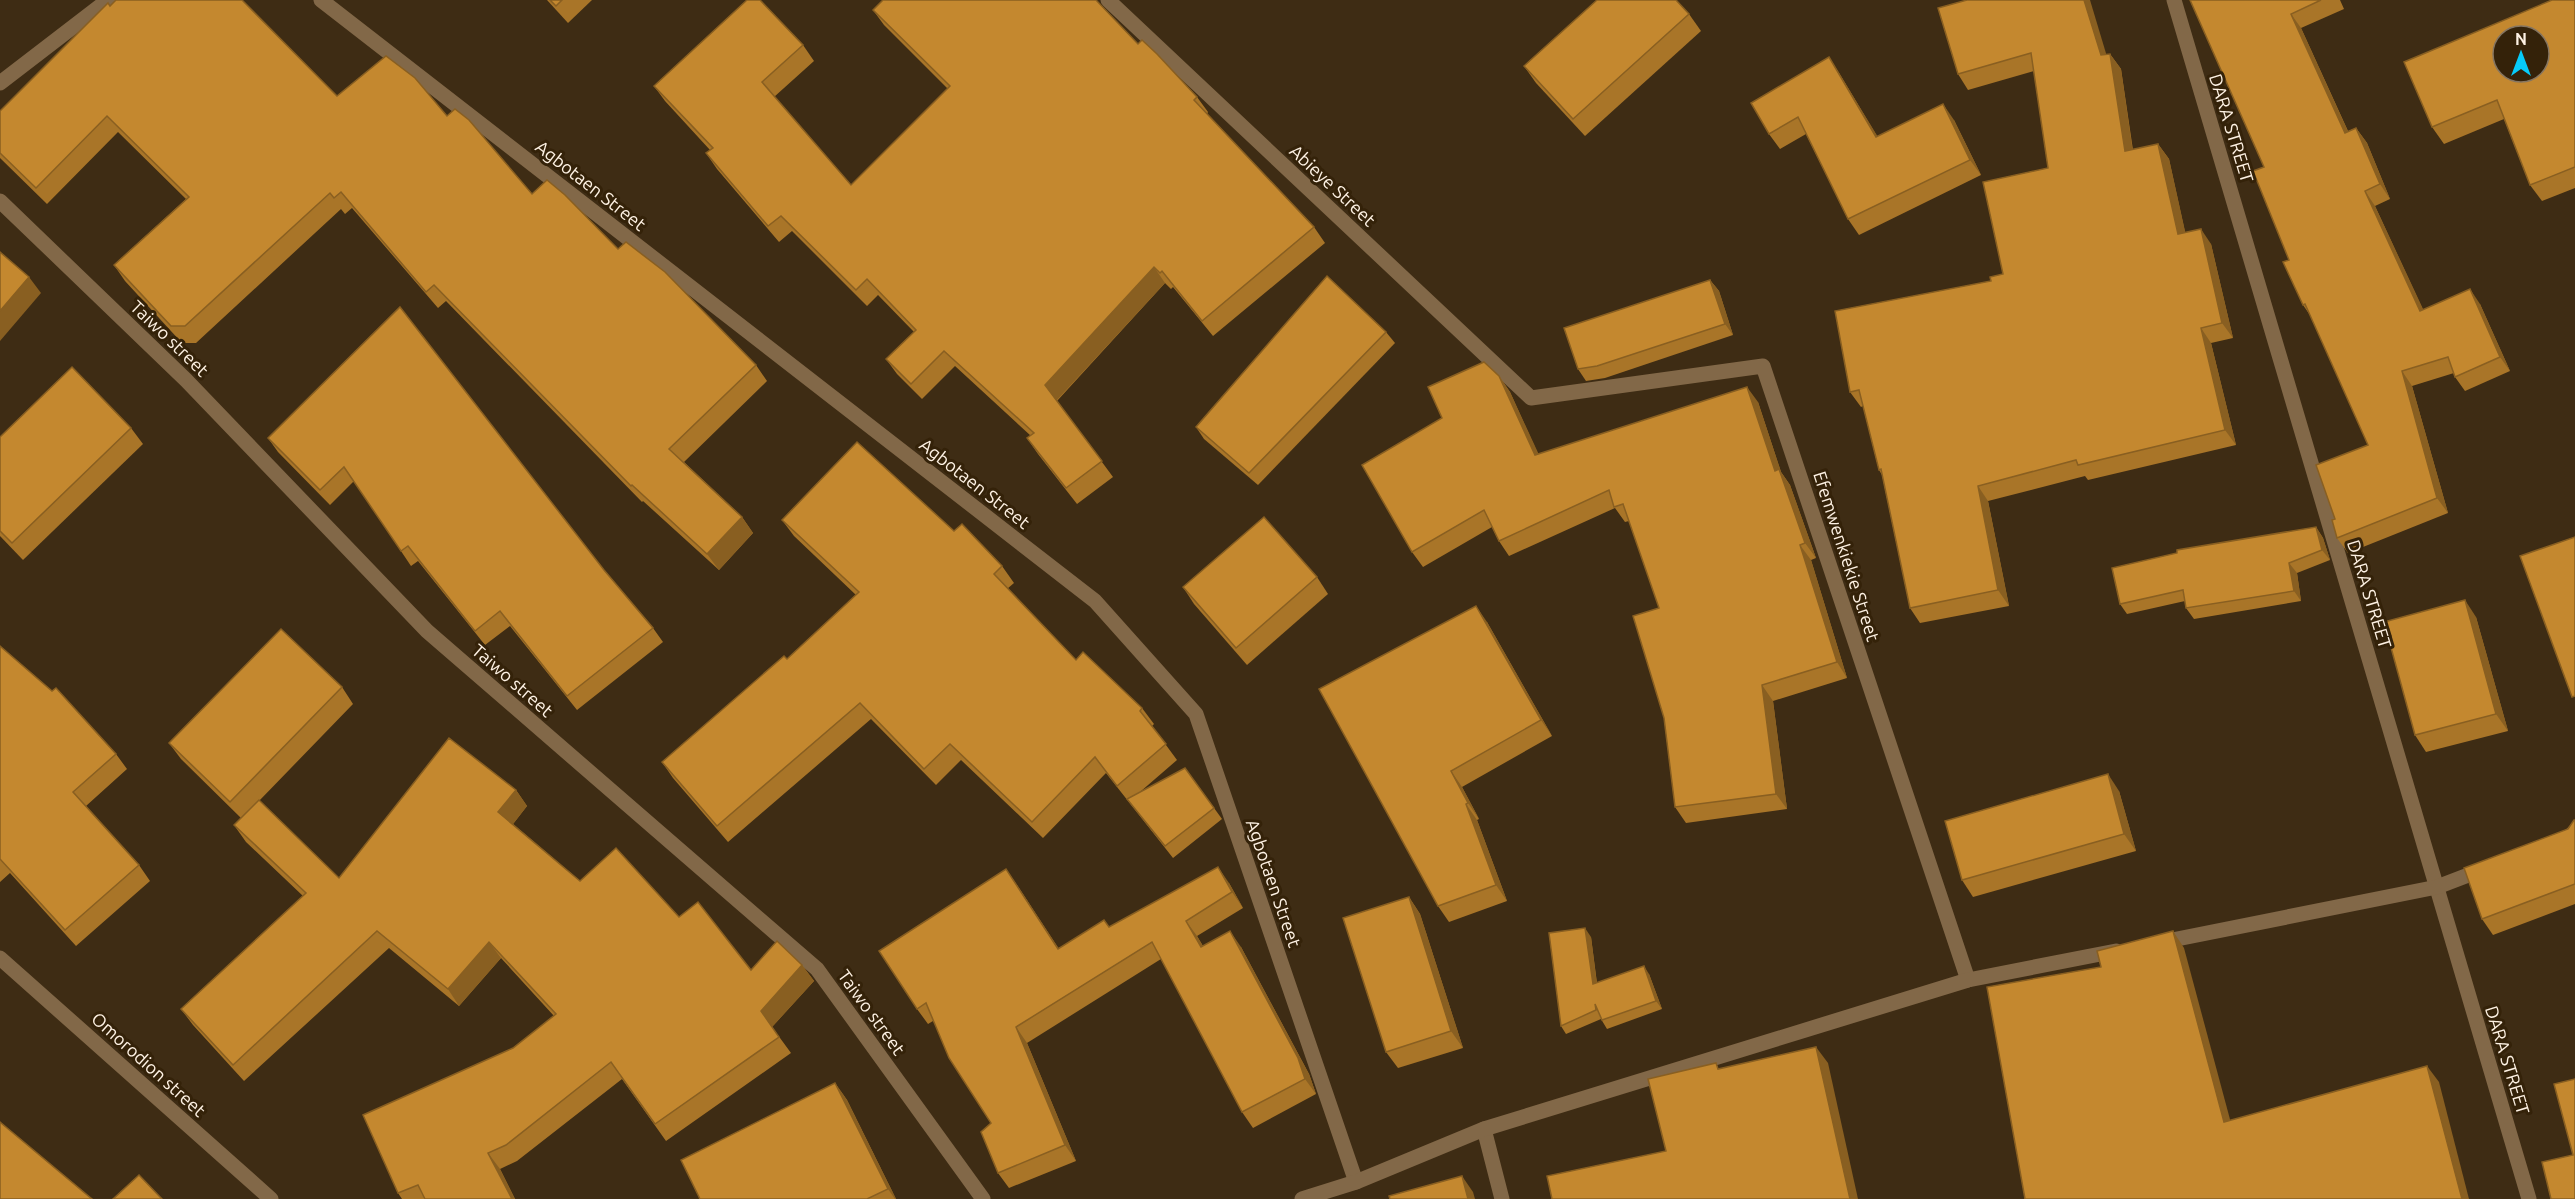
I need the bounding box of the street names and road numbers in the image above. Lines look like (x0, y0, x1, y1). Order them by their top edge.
street label: DARA STREET (2206, 71, 2258, 185)
street label: Agbotaen Street (532, 136, 650, 234)
street label: Abieye Street (1286, 140, 1380, 230)
street label: Taiwo street (127, 296, 213, 380)
street label: Agbotaen Street (916, 434, 1034, 532)
street label: Efemwenkiekie Street (1810, 468, 1884, 644)
street label: DARA STREET (2344, 537, 2396, 651)
street label: Taiwo street (469, 640, 557, 720)
street label: Agbotaen Street (1243, 816, 1305, 950)
street label: Taiwo street (834, 966, 910, 1058)
street label: DARA STREET (2482, 1003, 2534, 1117)
street label: Omorodion street (88, 1008, 210, 1120)

